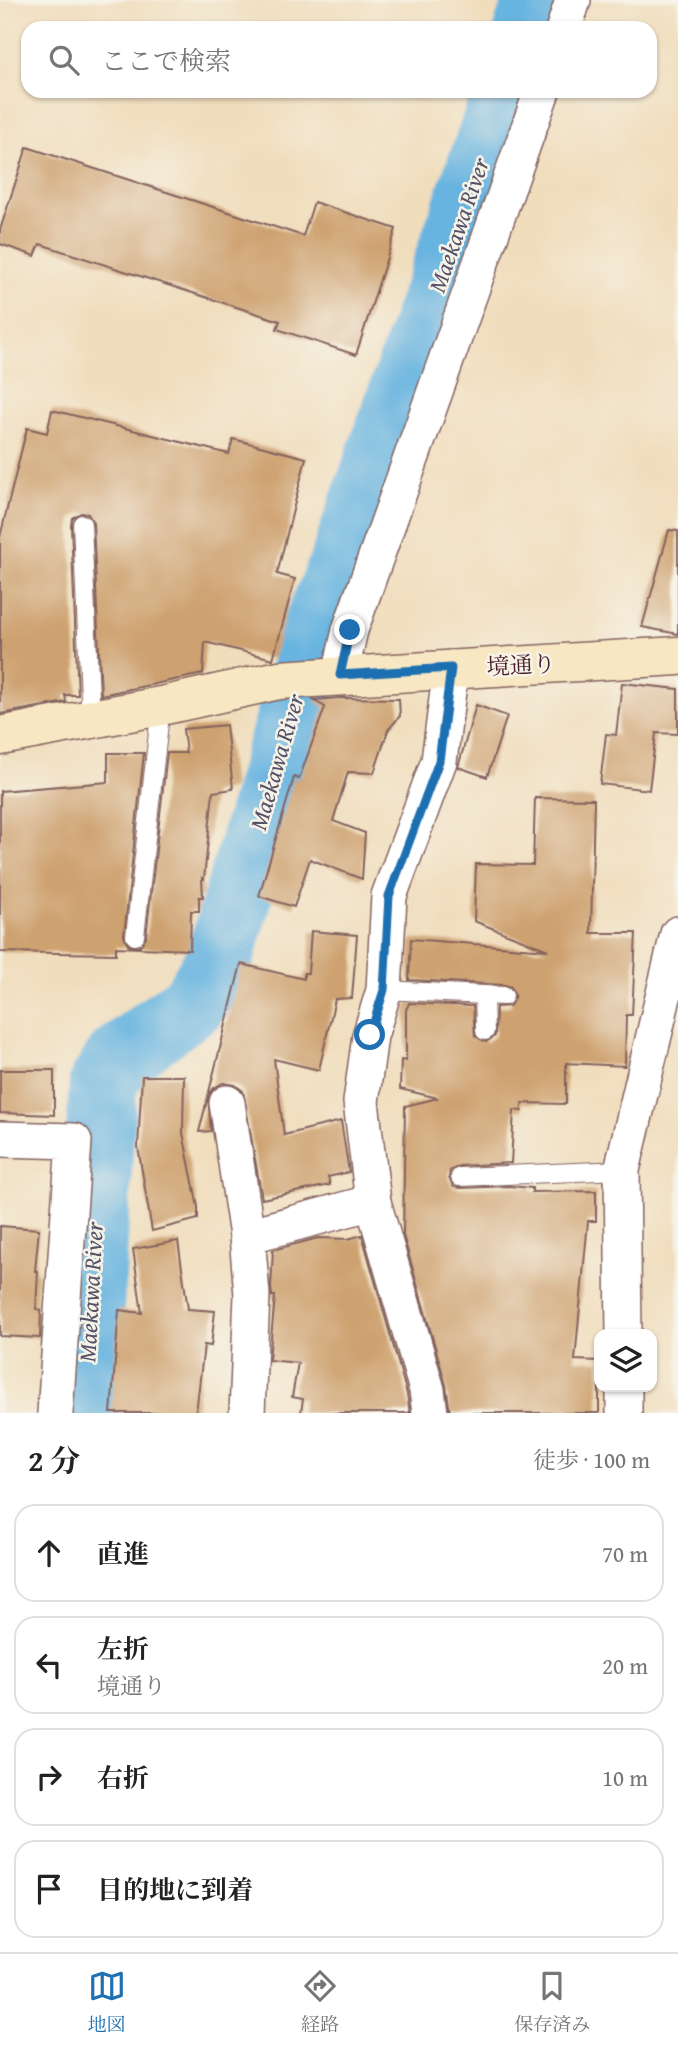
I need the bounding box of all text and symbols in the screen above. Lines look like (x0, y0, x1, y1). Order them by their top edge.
search box (21, 21, 657, 98)
icon: search (45, 41, 83, 79)
text: ここで検索 (101, 41, 231, 80)
water label: Maekawa River (419, 152, 498, 297)
route end (334, 614, 365, 645)
street label: 境通り (486, 646, 556, 683)
water label: Maekawa River (240, 689, 313, 834)
route start (354, 1019, 385, 1050)
water label: Maekawa River (69, 1220, 112, 1363)
map controls (594, 1329, 657, 1392)
button: layers (594, 1329, 657, 1392)
text: 2 分 (28, 1438, 80, 1482)
text: 徒歩 · 100 m (533, 1443, 650, 1476)
icon: ahead (30, 1534, 68, 1572)
text: 直進 (97, 1534, 149, 1573)
text: 70 m (602, 1537, 648, 1570)
text: 左折 (97, 1629, 149, 1668)
icon: left (30, 1646, 68, 1684)
text: 20 m (602, 1649, 648, 1682)
text: 境通り (97, 1669, 166, 1702)
icon: right (30, 1758, 68, 1796)
text: 右折 (97, 1758, 149, 1797)
text: 10 m (602, 1761, 648, 1794)
icon: arrive (30, 1870, 68, 1908)
text: 目的地に到着 (97, 1870, 253, 1909)
tab: 地図 (88, 1967, 126, 2038)
tab: 経路 (301, 1967, 339, 2038)
tab: 保存済み (514, 1967, 590, 2038)

